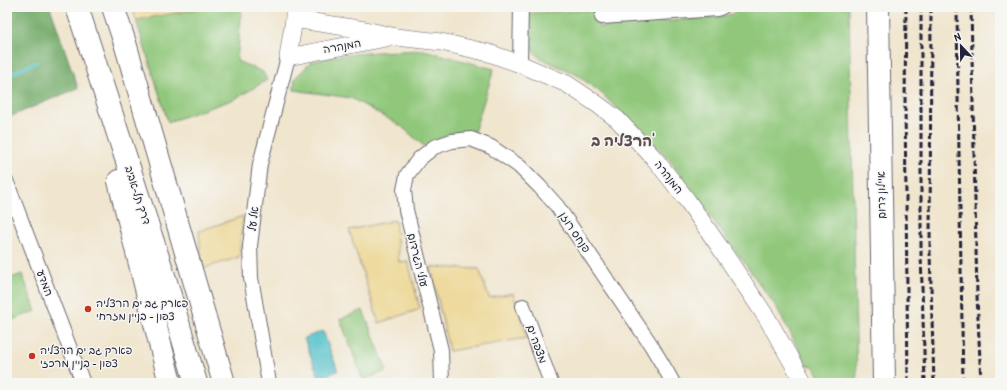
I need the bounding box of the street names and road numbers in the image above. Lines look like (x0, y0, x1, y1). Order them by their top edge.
street label: המנהרה (322, 36, 362, 56)
street label: המנהרה (652, 158, 686, 196)
street label: דרך תל-אביב (122, 164, 154, 226)
street label: איילון דרום (874, 171, 888, 219)
street label: אל על (245, 205, 262, 232)
street label: פנחס רוזן (556, 209, 594, 255)
street label: עולי הגרדום (405, 232, 432, 289)
street label: המדע (34, 268, 56, 298)
street label: מצפה ים (524, 323, 550, 365)

